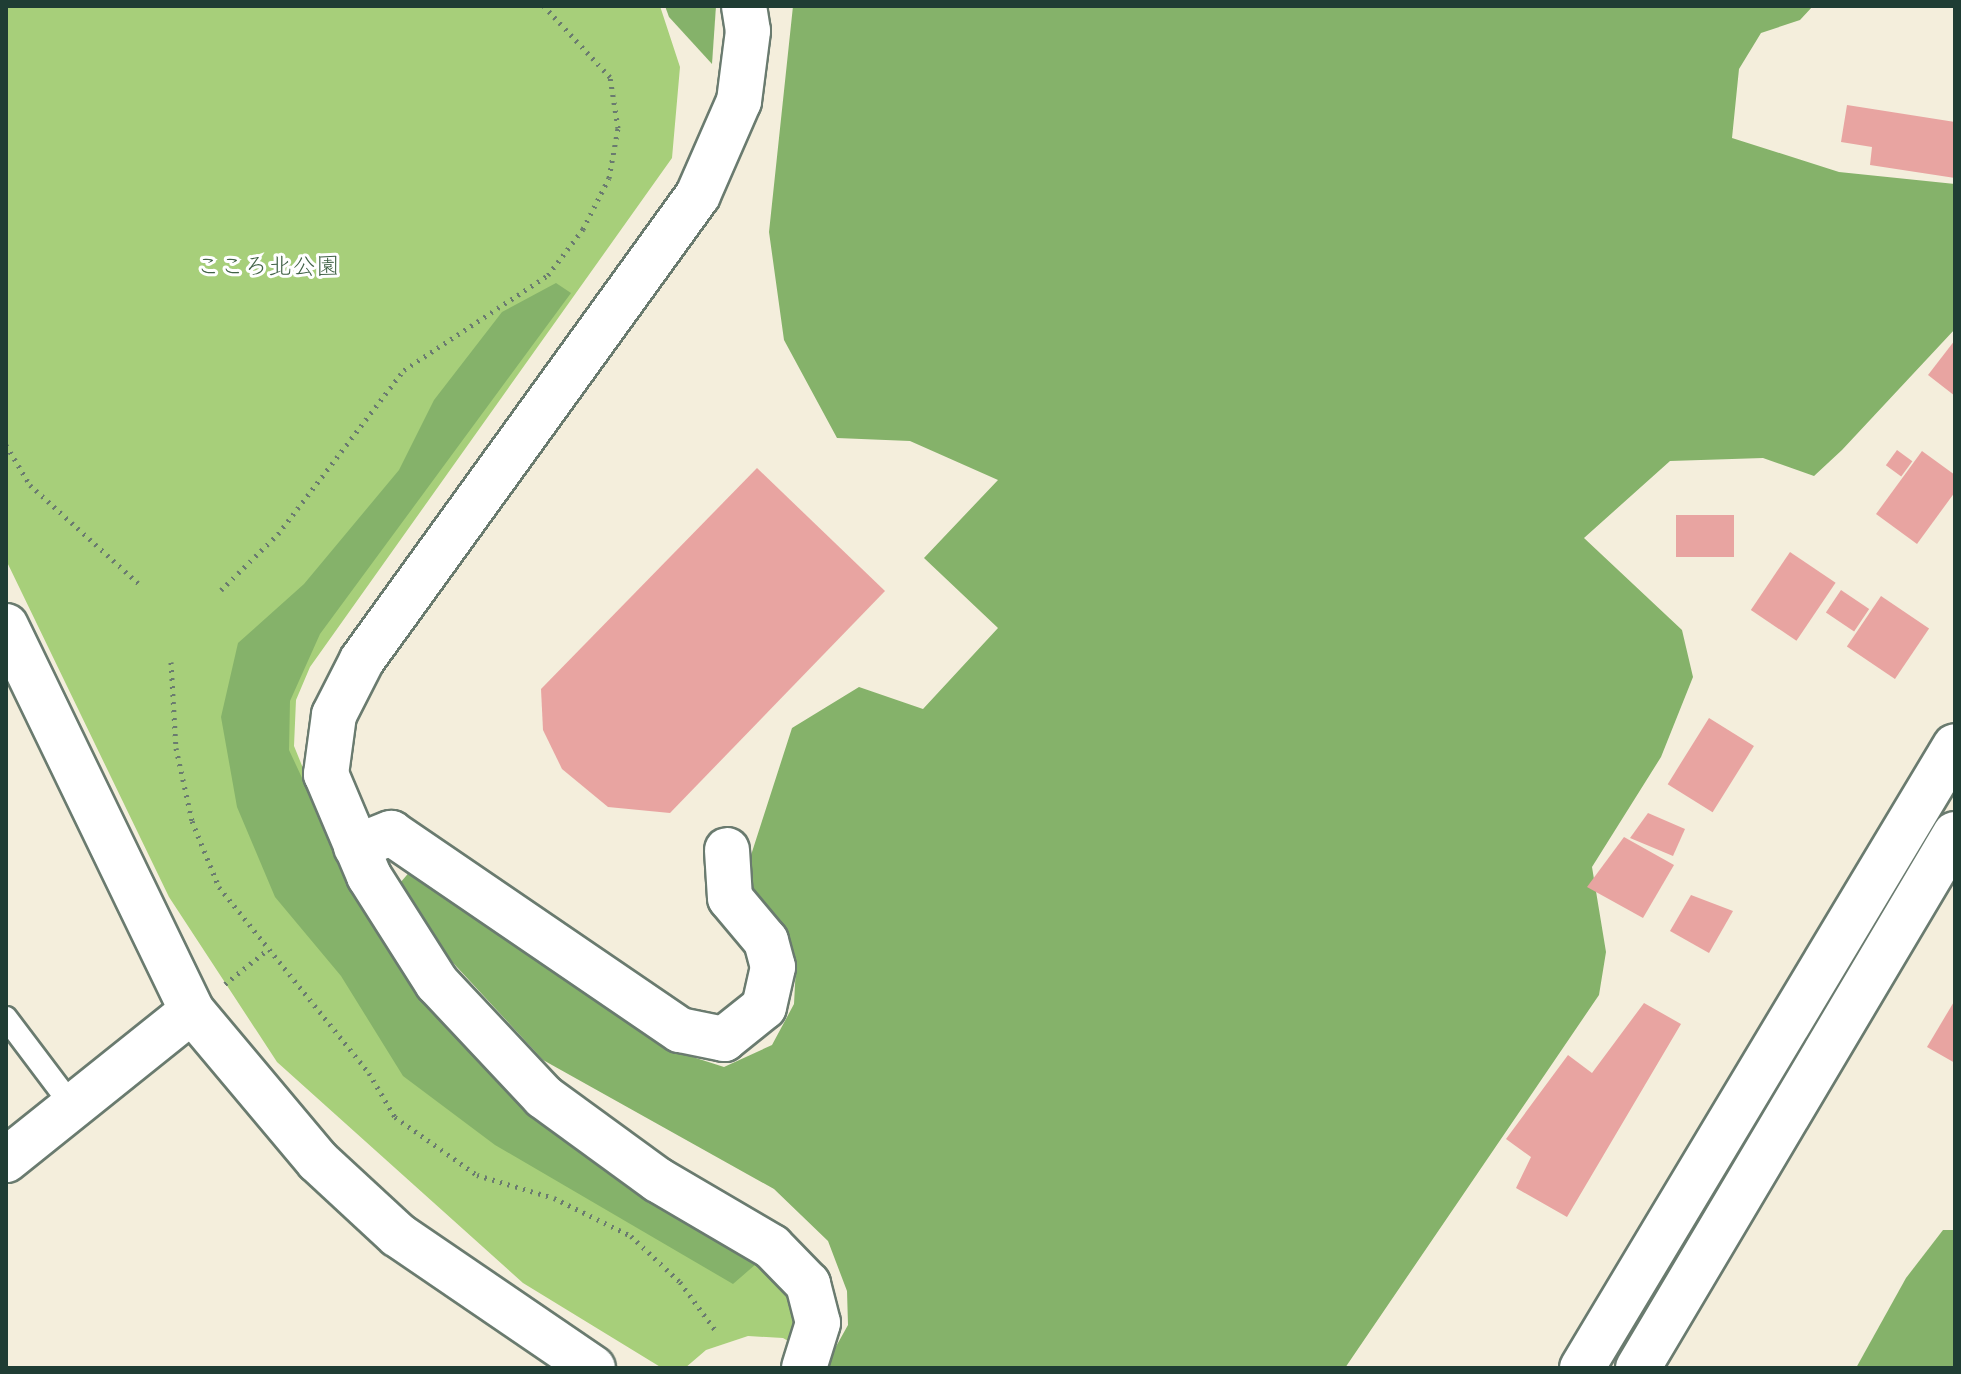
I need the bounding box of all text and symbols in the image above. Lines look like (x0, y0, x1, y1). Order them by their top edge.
park label: こころ北公園 (196, 254, 340, 282)

